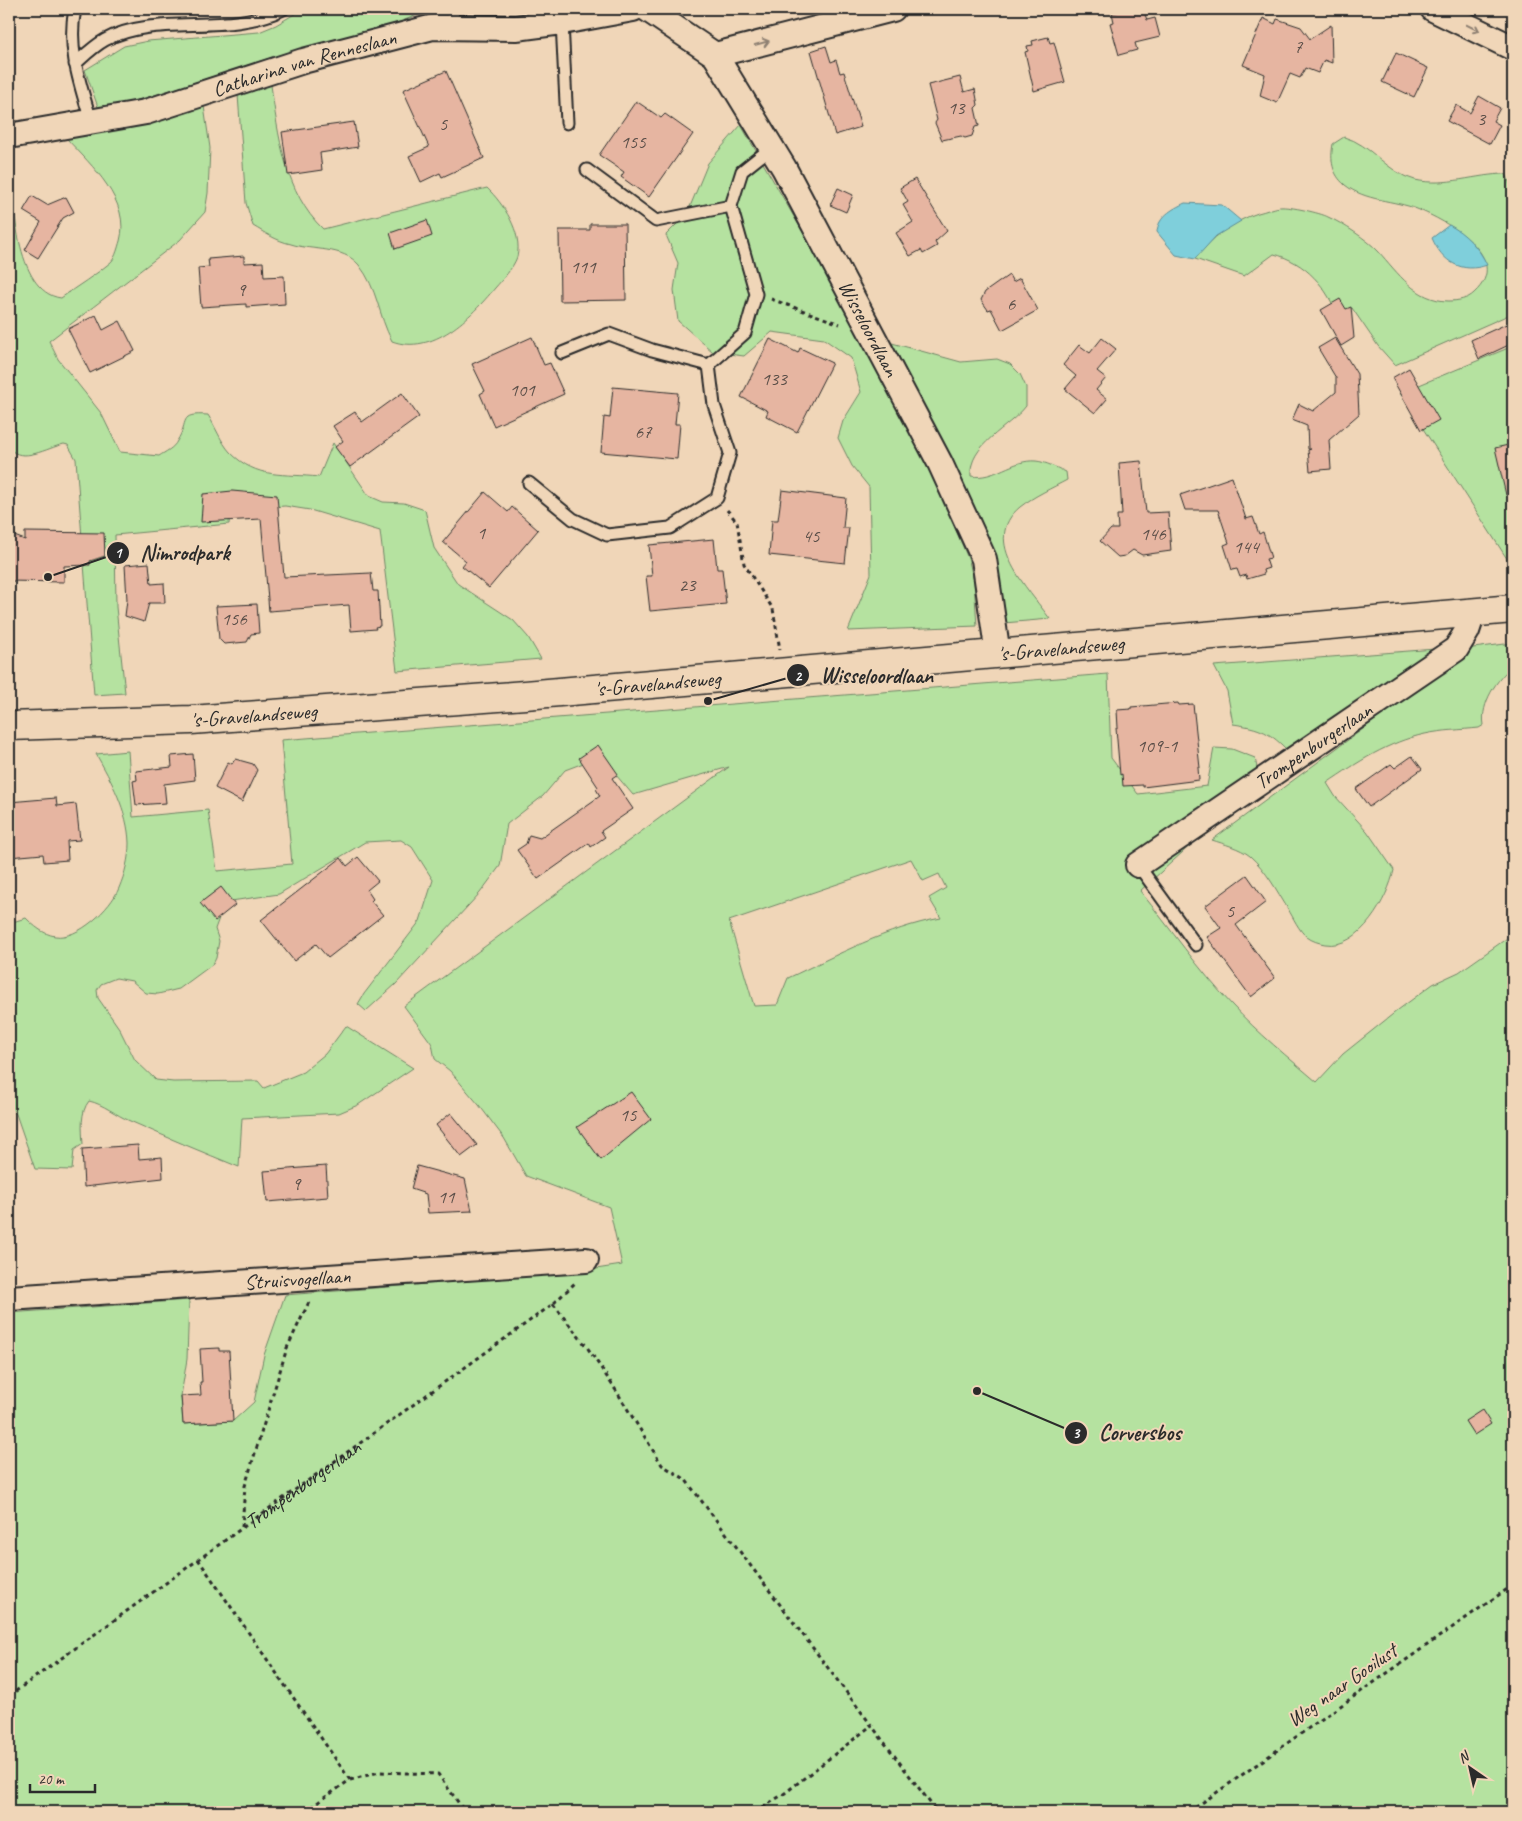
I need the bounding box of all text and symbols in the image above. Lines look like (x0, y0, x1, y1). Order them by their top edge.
street label: Catharina van Renneslaan (209, 24, 400, 102)
one-way arrow (1466, 24, 1481, 34)
house number: 7 (1294, 35, 1304, 59)
one-way arrow (754, 38, 770, 47)
house number: 13 (947, 96, 966, 120)
house number: 3 (1477, 107, 1487, 131)
house number: 5 (439, 112, 449, 136)
house number: 155 (620, 130, 647, 154)
house number: 111 (570, 255, 597, 279)
street label: Wisseloordlaan (833, 276, 905, 381)
house number: 9 (237, 278, 247, 302)
house number: 6 (1007, 292, 1017, 316)
house number: 133 (761, 367, 788, 391)
house number: 101 (509, 378, 536, 402)
house number: 67 (634, 420, 653, 444)
house number: 1 (477, 521, 487, 545)
house number: 146 (1140, 522, 1167, 546)
house number: 45 (802, 524, 821, 548)
callout: Nimrodpark (105, 534, 240, 571)
house number: 144 (1233, 535, 1261, 559)
text: Nimrodpark (140, 539, 231, 567)
text: 1 (115, 544, 124, 563)
house number: 23 (678, 573, 697, 597)
house number: 156 (221, 607, 248, 631)
street label: 's-Gravelandseweg (997, 630, 1126, 667)
callout: Wisseloordlaan (785, 657, 943, 694)
text: Wisseloordlaan (821, 662, 934, 690)
street label: 's-Gravelandseweg (593, 665, 723, 702)
text: 2 (795, 667, 803, 686)
street label: Trompenburgerlaan (1250, 696, 1378, 795)
street label: 's-Gravelandseweg (190, 698, 319, 733)
house number: 109-1 (1137, 734, 1179, 758)
house number: 5 (1226, 899, 1236, 923)
house number: 15 (619, 1103, 638, 1127)
house number: 9 (292, 1172, 302, 1196)
house number: 11 (437, 1185, 456, 1209)
street label: Struisvogellaan (243, 1263, 352, 1295)
callout: Corversbos (1064, 1414, 1191, 1451)
text: Corversbos (1099, 1419, 1183, 1447)
text: 3 (1073, 1424, 1081, 1443)
street label: Trompenburgerlaan (240, 1434, 366, 1535)
street label: Weg naar Gooilust (1282, 1636, 1404, 1732)
north arrow (1444, 1744, 1494, 1794)
text: N (1455, 1747, 1473, 1767)
scale bar (30, 1761, 95, 1793)
text: 20 m (38, 1770, 65, 1789)

